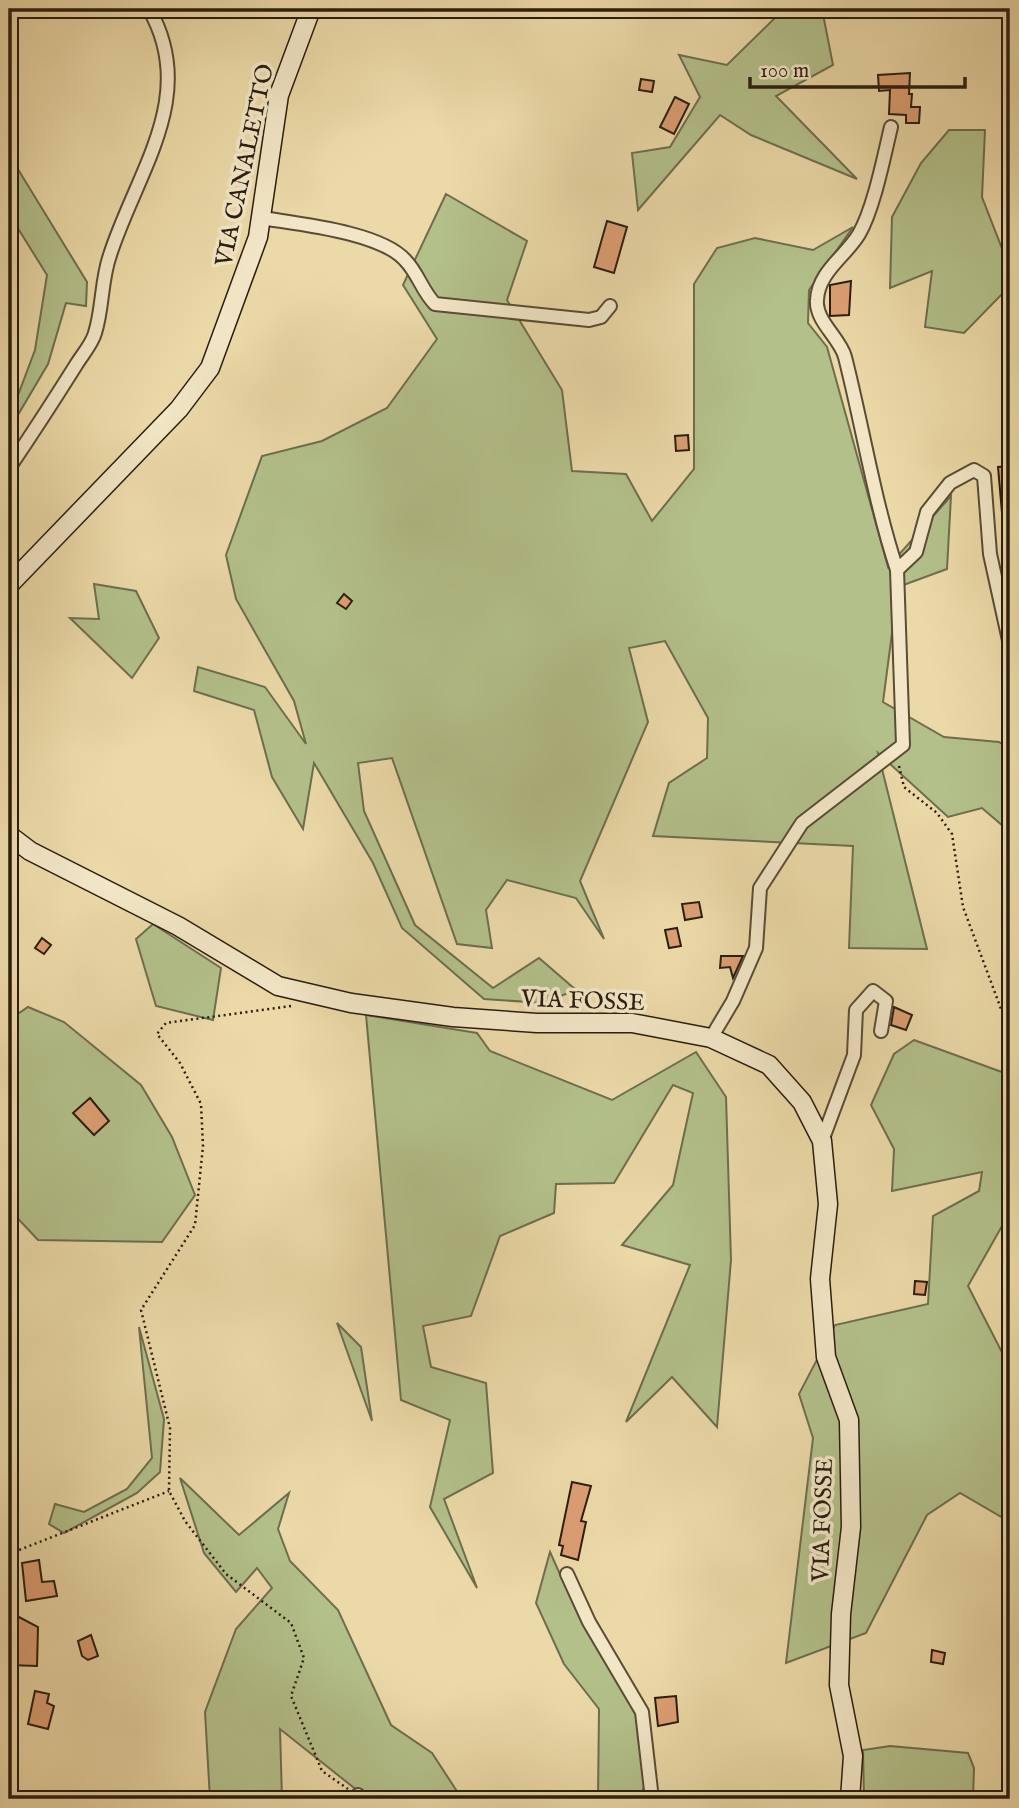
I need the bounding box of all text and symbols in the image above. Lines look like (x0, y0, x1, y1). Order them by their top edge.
scale bar (750, 46, 965, 90)
text: 100 m (760, 58, 809, 85)
street label: VIA CANALETTO (209, 61, 282, 270)
street label: VIA FOSSE (520, 984, 645, 1019)
street label: VIA FOSSE (806, 1458, 841, 1583)

